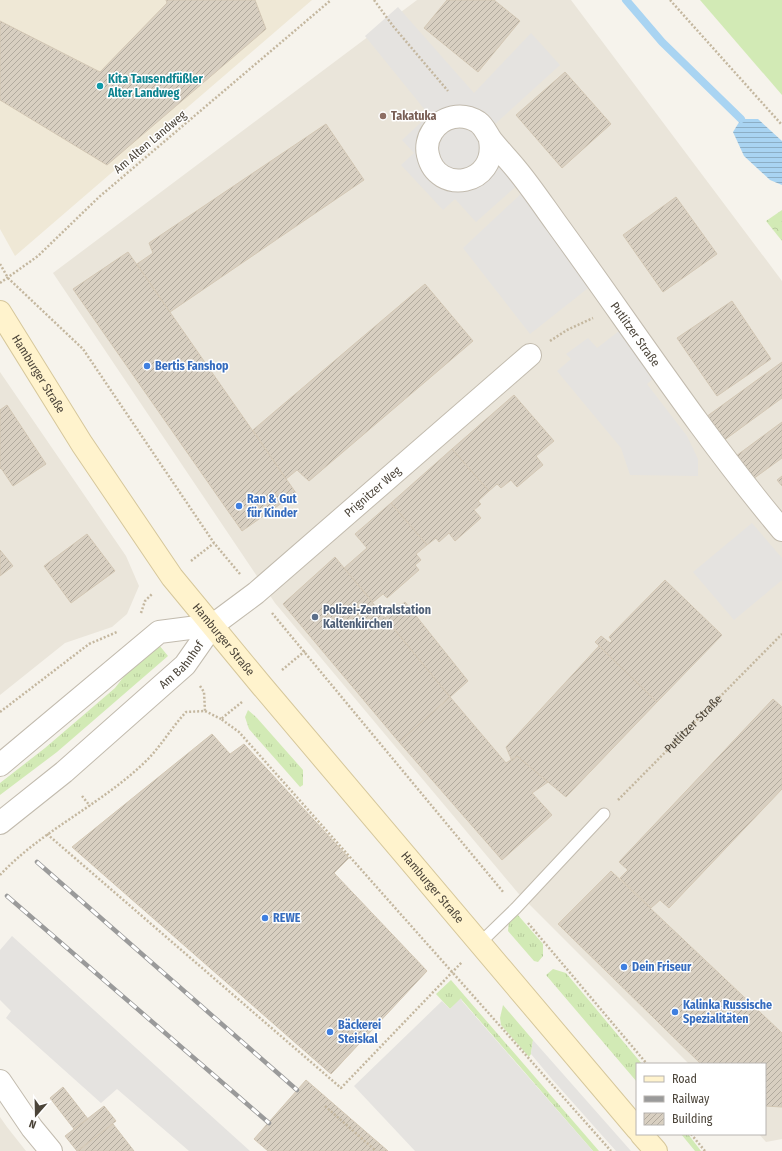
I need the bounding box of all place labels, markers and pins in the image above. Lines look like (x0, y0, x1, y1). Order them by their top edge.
place label: Kita Tausendfüßler Alter Landweg (107, 72, 203, 100)
marker: Kita Tausendfüßler Alter Landweg (95, 81, 105, 91)
place label: Takatuka (391, 109, 437, 123)
marker: Takatuka (378, 111, 388, 121)
place label: Bertis Fanshop (155, 359, 229, 373)
marker: Bertis Fanshop (142, 361, 152, 371)
place label: Ran & Gut für Kinder (247, 492, 298, 520)
marker: Ran & Gut für Kinder (234, 501, 244, 511)
place label: Polizei-Zentralstation Kaltenkirchen (323, 603, 431, 631)
marker: Polizei-Zentralstation Kaltenkirchen (310, 612, 320, 622)
place label: REWE (273, 911, 301, 925)
marker: REWE (260, 913, 270, 923)
place label: Dein Friseur (632, 960, 692, 974)
marker: Dein Friseur (619, 962, 629, 972)
place label: Kalinka Russische Spezialitäten (683, 998, 772, 1026)
marker: Kalinka Russische Spezialitäten (670, 1007, 680, 1017)
place label: Bäckerei Steiskal (338, 1018, 381, 1046)
marker: Bäckerei Steiskal (325, 1027, 335, 1037)

